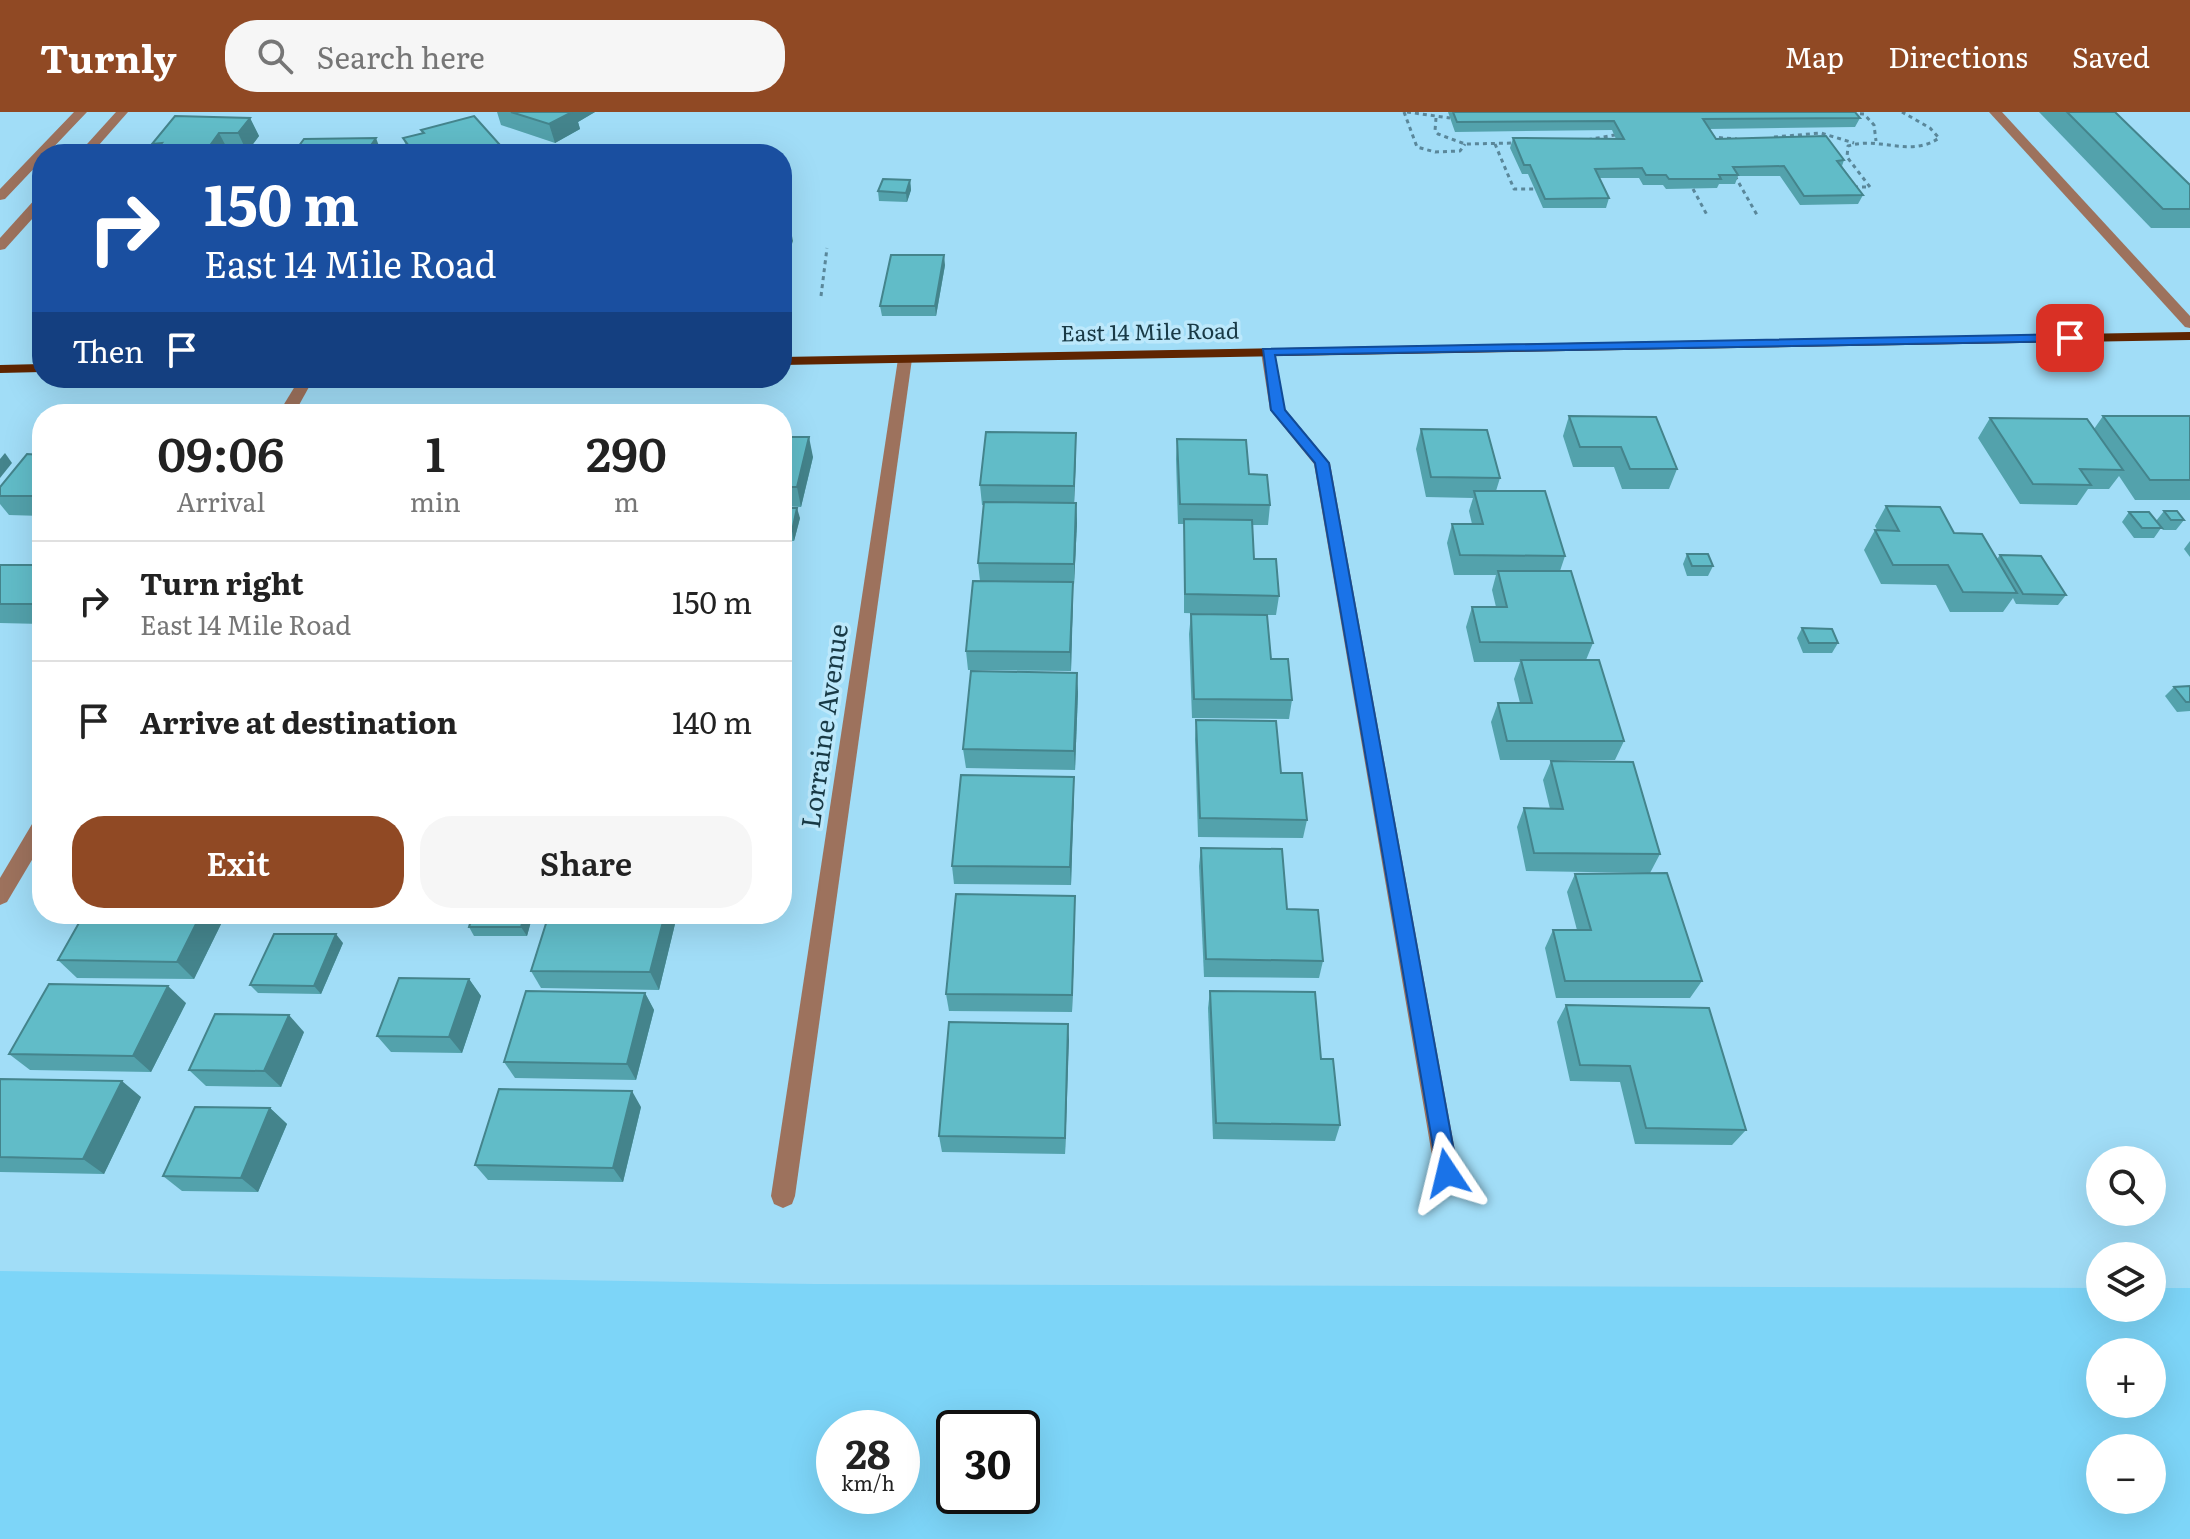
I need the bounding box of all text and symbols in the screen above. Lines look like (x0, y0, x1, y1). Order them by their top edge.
search box (225, 20, 785, 92)
text: Turnly (40, 28, 177, 85)
icon: search (253, 34, 297, 78)
text: Search here (317, 34, 485, 78)
text: Map (1785, 35, 1844, 77)
text: Directions (1888, 35, 2028, 77)
text: Saved (2072, 35, 2150, 77)
text: 150 m (204, 160, 359, 243)
icon: right (72, 176, 176, 280)
text: East 14 Mile Road (204, 236, 497, 289)
pin (2036, 304, 2104, 372)
street label: East 14 Mile Road (1060, 312, 1240, 349)
icon: arrive (2048, 316, 2092, 360)
text: Then (72, 328, 144, 372)
icon: arrive (160, 328, 204, 372)
text: 09:06 (157, 416, 284, 487)
text: 1 (425, 416, 445, 487)
text: 290 (586, 416, 667, 487)
text: Arrival (176, 481, 265, 520)
text: min (410, 481, 461, 520)
text: m (614, 481, 639, 520)
text: Turn right (140, 560, 304, 604)
icon: right (72, 579, 116, 623)
text: 150 m (672, 579, 752, 623)
text: East 14 Mile Road (140, 604, 351, 643)
street label: Lorraine Avenue (789, 621, 856, 830)
icon: arrive (72, 699, 116, 743)
text: Arrive at destination (140, 699, 457, 743)
text: 140 m (672, 699, 752, 743)
button: Exit (72, 816, 404, 908)
button: Share (420, 816, 752, 908)
position arrow (1405, 1131, 1489, 1215)
map controls (2086, 1146, 2166, 1514)
button: search (2086, 1146, 2166, 1226)
button: layers (2086, 1242, 2166, 1322)
button: + (2086, 1338, 2166, 1418)
speed limit sign: 30 (936, 1410, 1040, 1514)
text: 28 (845, 1422, 891, 1481)
button: − (2086, 1434, 2166, 1514)
text: km/h (841, 1467, 895, 1497)

